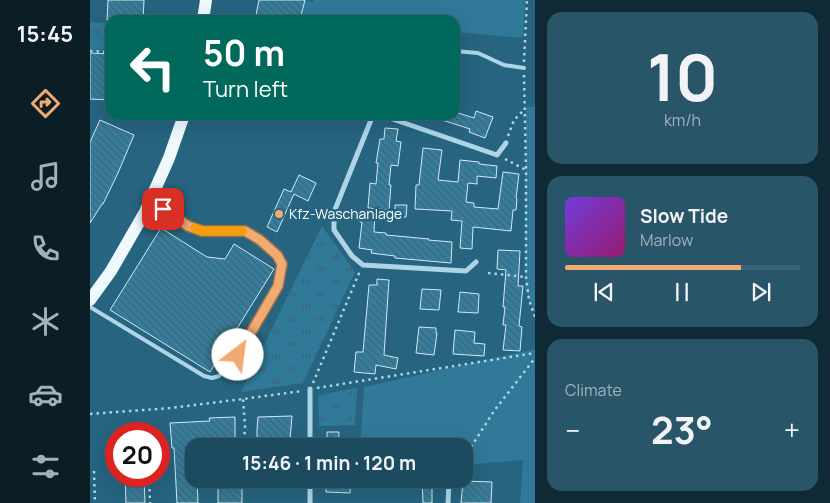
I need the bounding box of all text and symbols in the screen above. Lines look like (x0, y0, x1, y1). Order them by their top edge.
text: 15:45 (17, 19, 73, 49)
text: 50 m (203, 29, 285, 77)
text: 10 (647, 32, 718, 121)
icon: left (120, 35, 185, 100)
text: Turn left (203, 74, 288, 104)
icon: directions (28, 86, 63, 121)
text: km/h (664, 109, 701, 131)
icon: music (28, 159, 63, 194)
pin (142, 188, 184, 230)
icon: arrive (149, 195, 177, 223)
text: Slow Tide (640, 203, 728, 229)
place label: Kfz-Waschanlage (289, 204, 402, 223)
marker: Kfz-Waschanlage (273, 208, 285, 220)
text: Marlow (640, 229, 693, 251)
icon: phone (28, 231, 63, 266)
icon: previous (590, 278, 618, 306)
icon: pause (668, 278, 696, 306)
icon: next (747, 278, 775, 306)
icon: climate (28, 304, 63, 339)
position arrow (211, 328, 263, 380)
icon: car (28, 377, 63, 412)
text: Climate (565, 379, 622, 401)
text: 23° (651, 403, 713, 455)
text: − (565, 411, 580, 449)
text: + (784, 411, 800, 449)
speed limit sign: 20 (105, 422, 170, 487)
icon: filters (28, 449, 63, 484)
text: 15:46 · 1 min · 120 m (242, 450, 416, 476)

